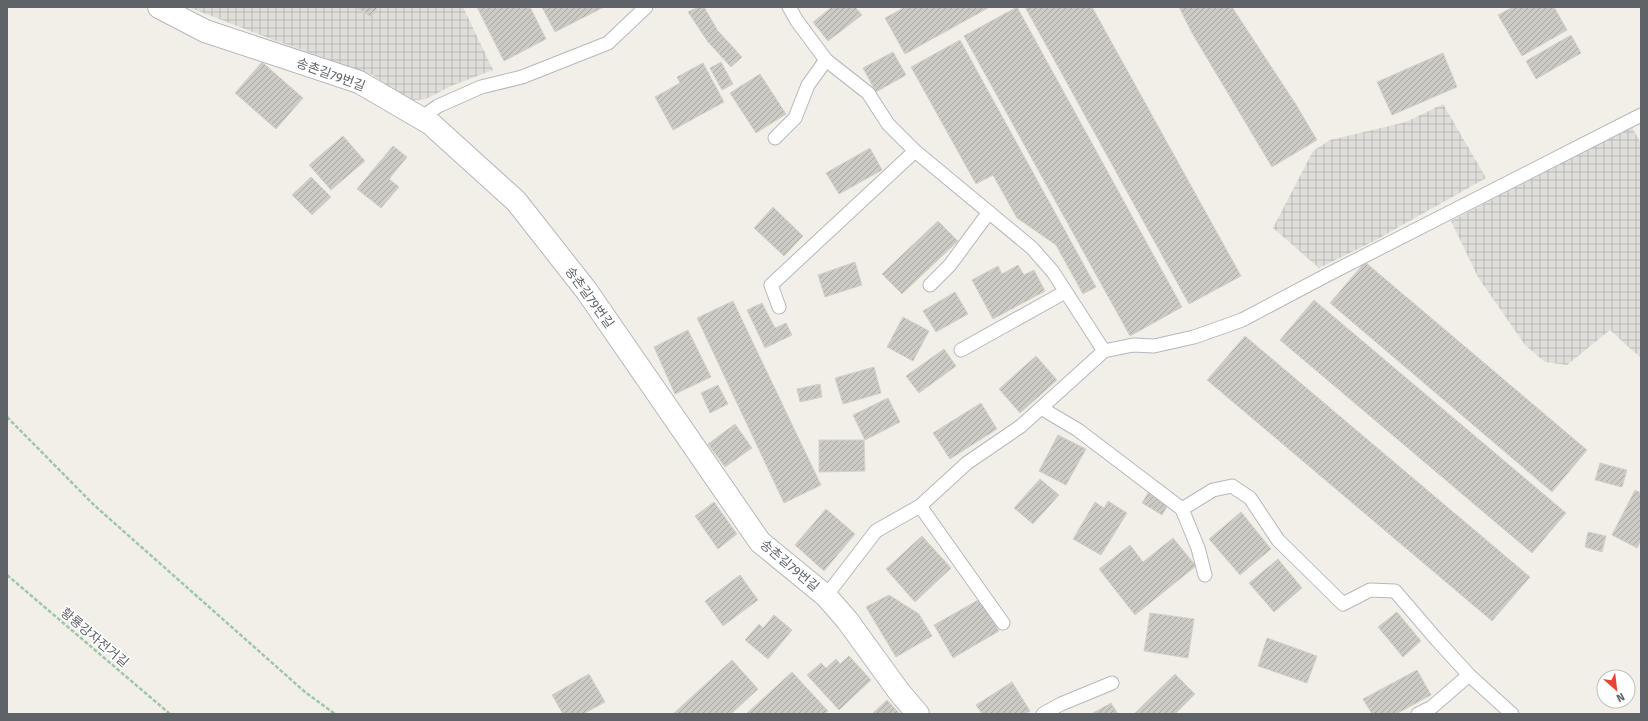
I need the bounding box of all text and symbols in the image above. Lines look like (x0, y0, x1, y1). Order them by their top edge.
street label: 송촌길79번길 (294, 55, 367, 94)
street label: 송촌길79번길 (562, 264, 617, 331)
street label: 송촌길79번길 (757, 536, 822, 594)
street label: 황룡강자전거길 (58, 605, 132, 670)
north arrow (1596, 669, 1636, 709)
text: N (1614, 690, 1627, 705)

